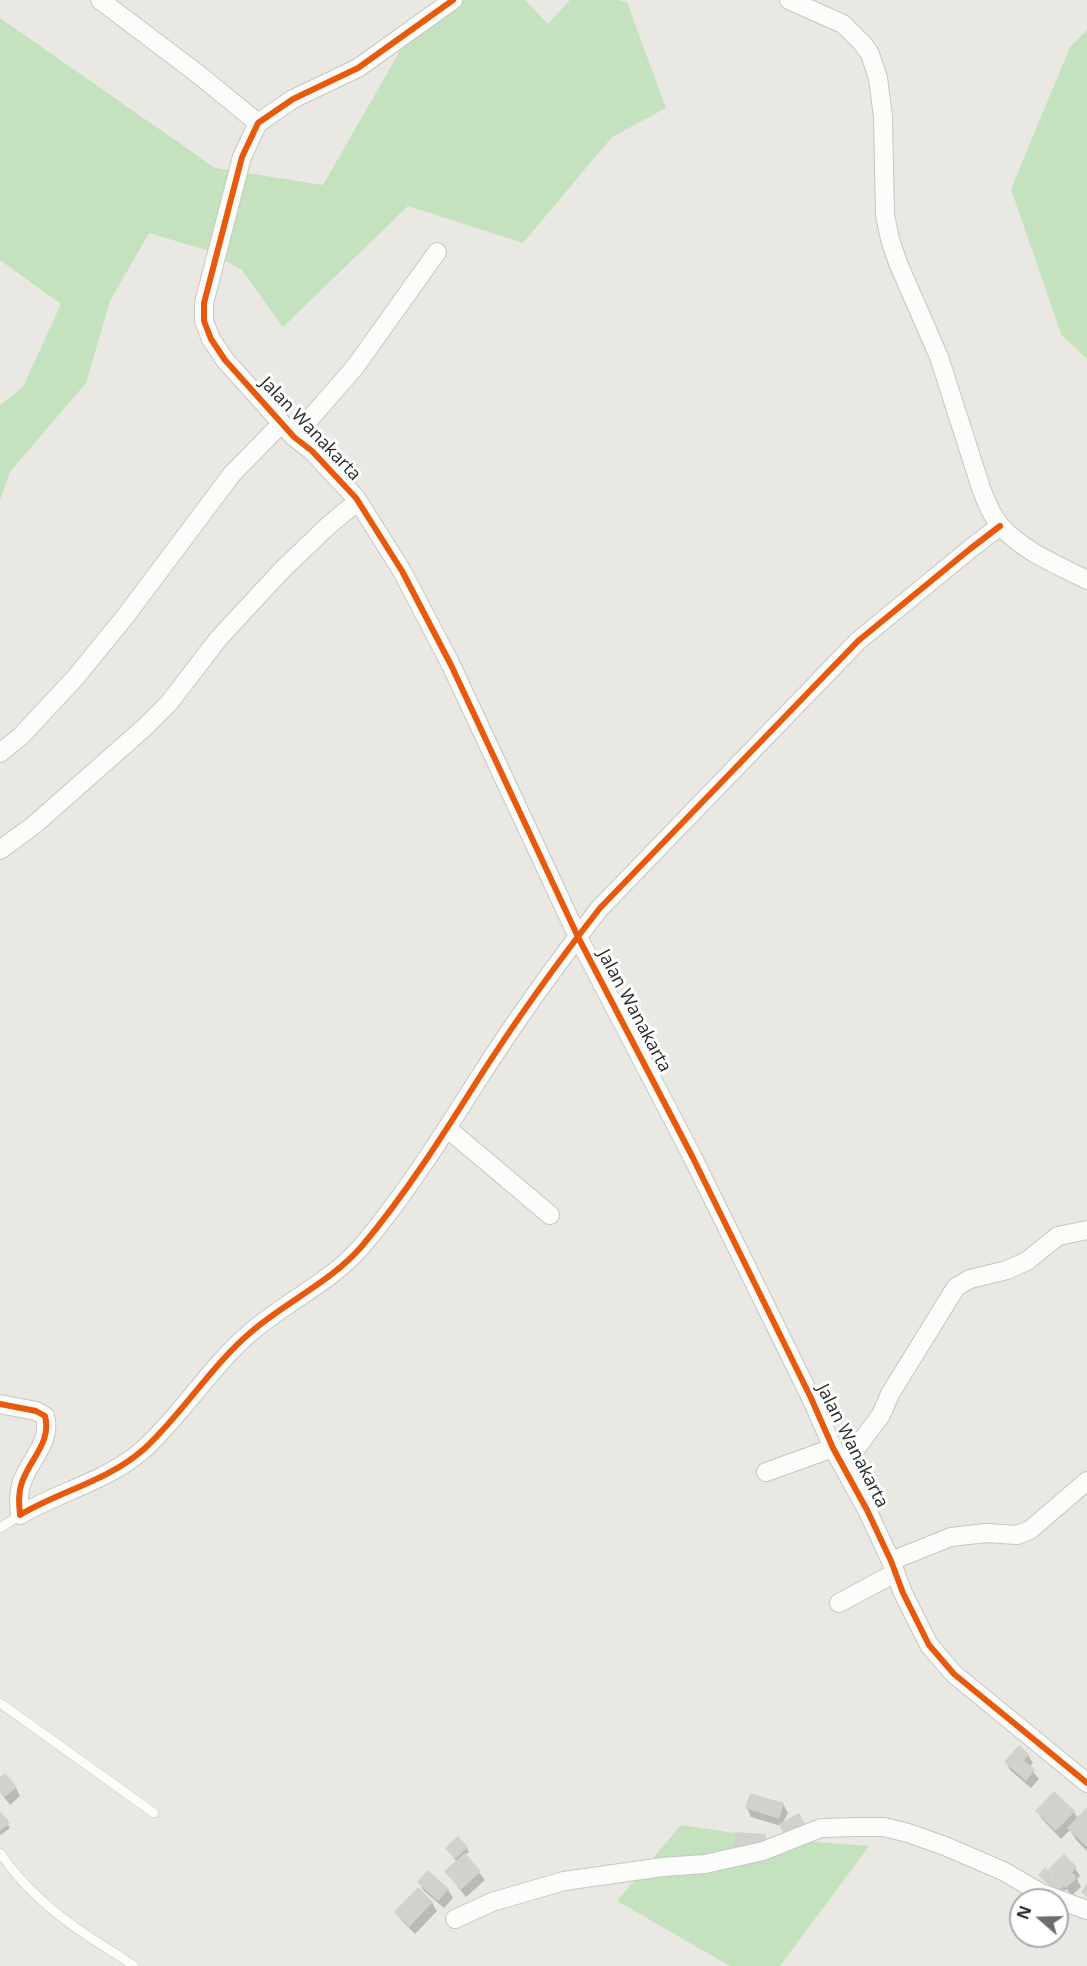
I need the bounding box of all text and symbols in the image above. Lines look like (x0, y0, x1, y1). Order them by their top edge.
street label: Jalan Wanakarta (255, 373, 365, 485)
street label: Jalan Wanakarta (593, 946, 675, 1076)
street label: Jalan Wanakarta (812, 1381, 892, 1511)
north arrow (1009, 1888, 1069, 1948)
text: N (1011, 1903, 1037, 1922)

